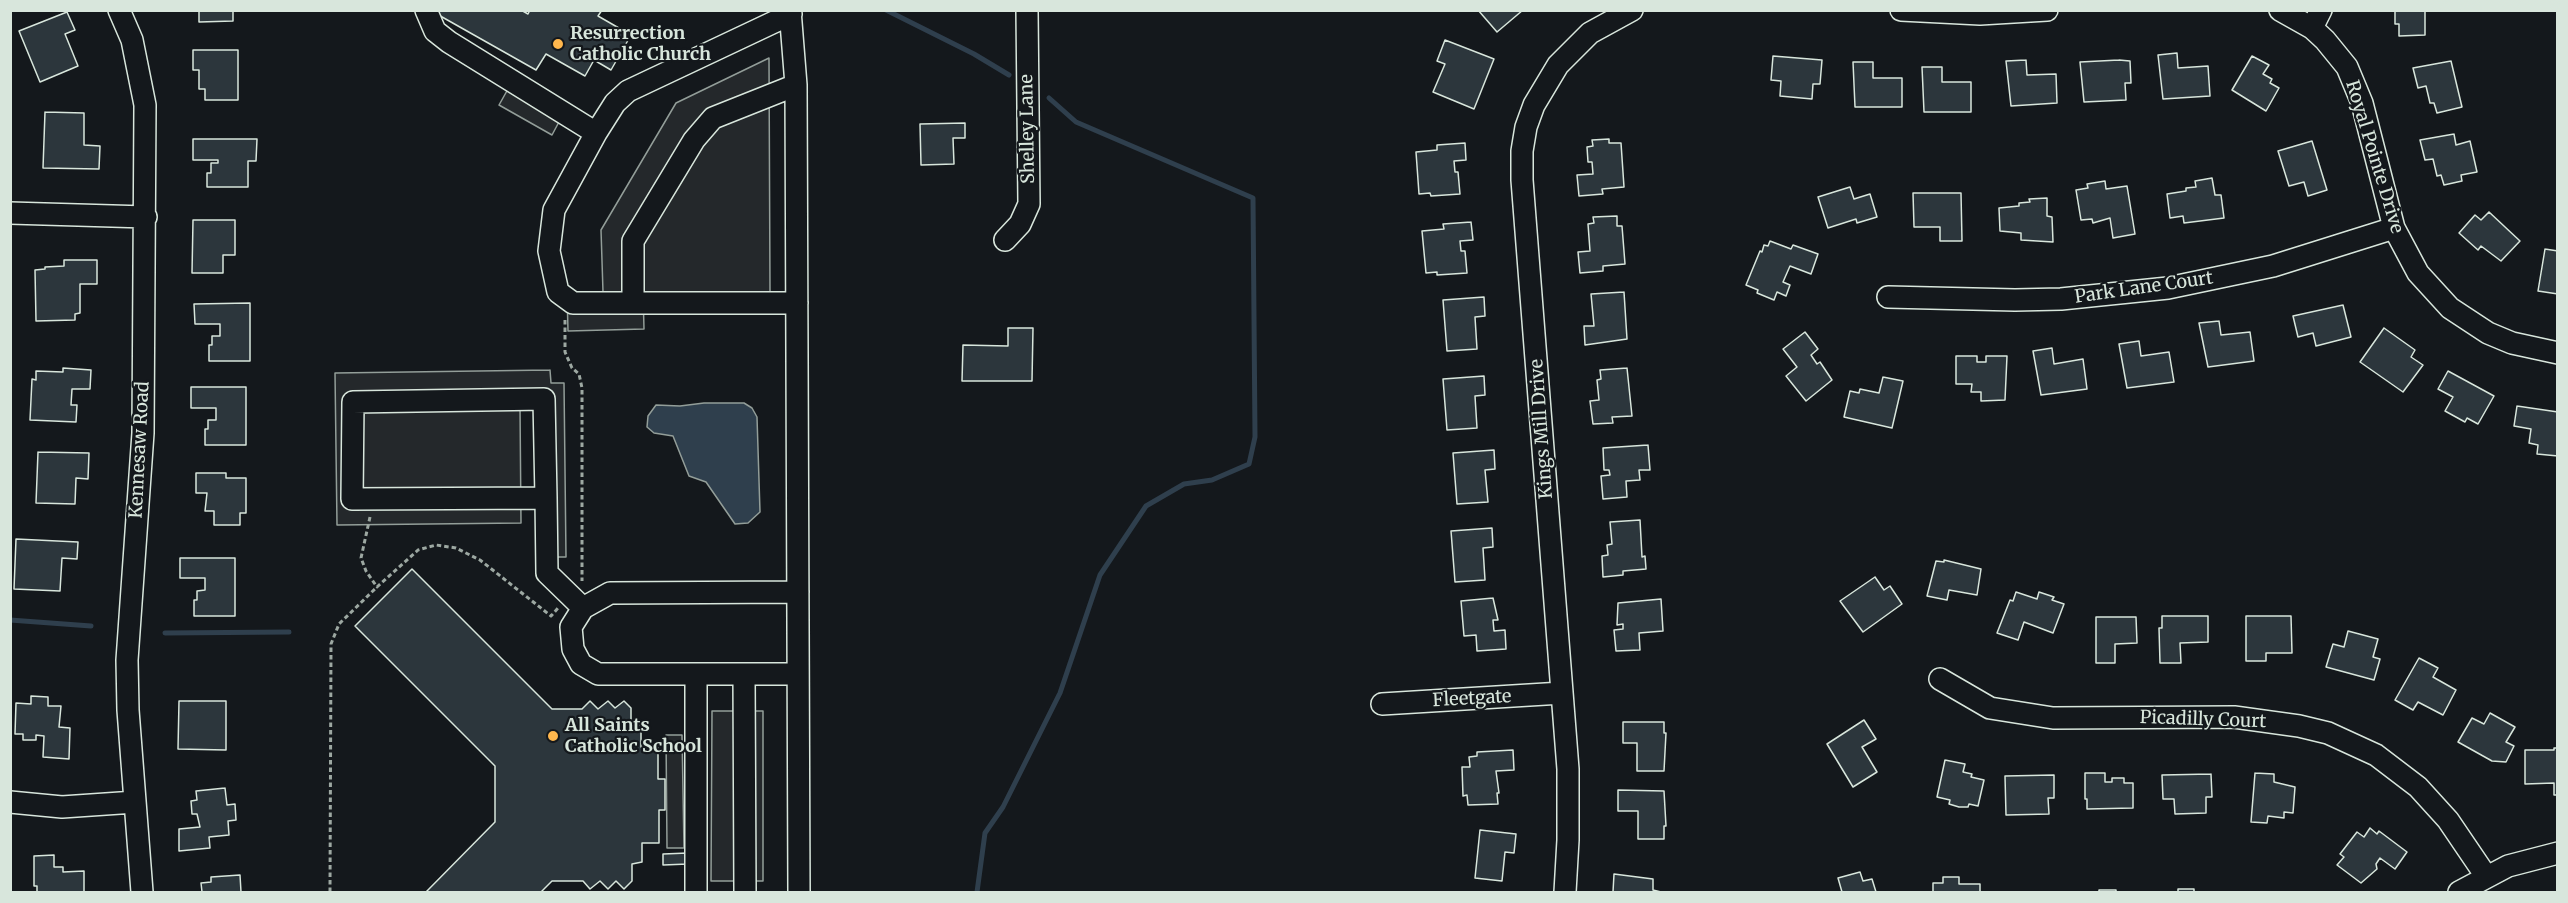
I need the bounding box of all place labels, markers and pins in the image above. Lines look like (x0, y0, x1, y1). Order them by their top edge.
place label: Resurrection Catholic Church (570, 23, 711, 66)
marker: Resurrection Catholic Church (551, 37, 565, 51)
place label: All Saints Catholic School (565, 715, 702, 758)
marker: All Saints Catholic School (546, 729, 560, 743)

